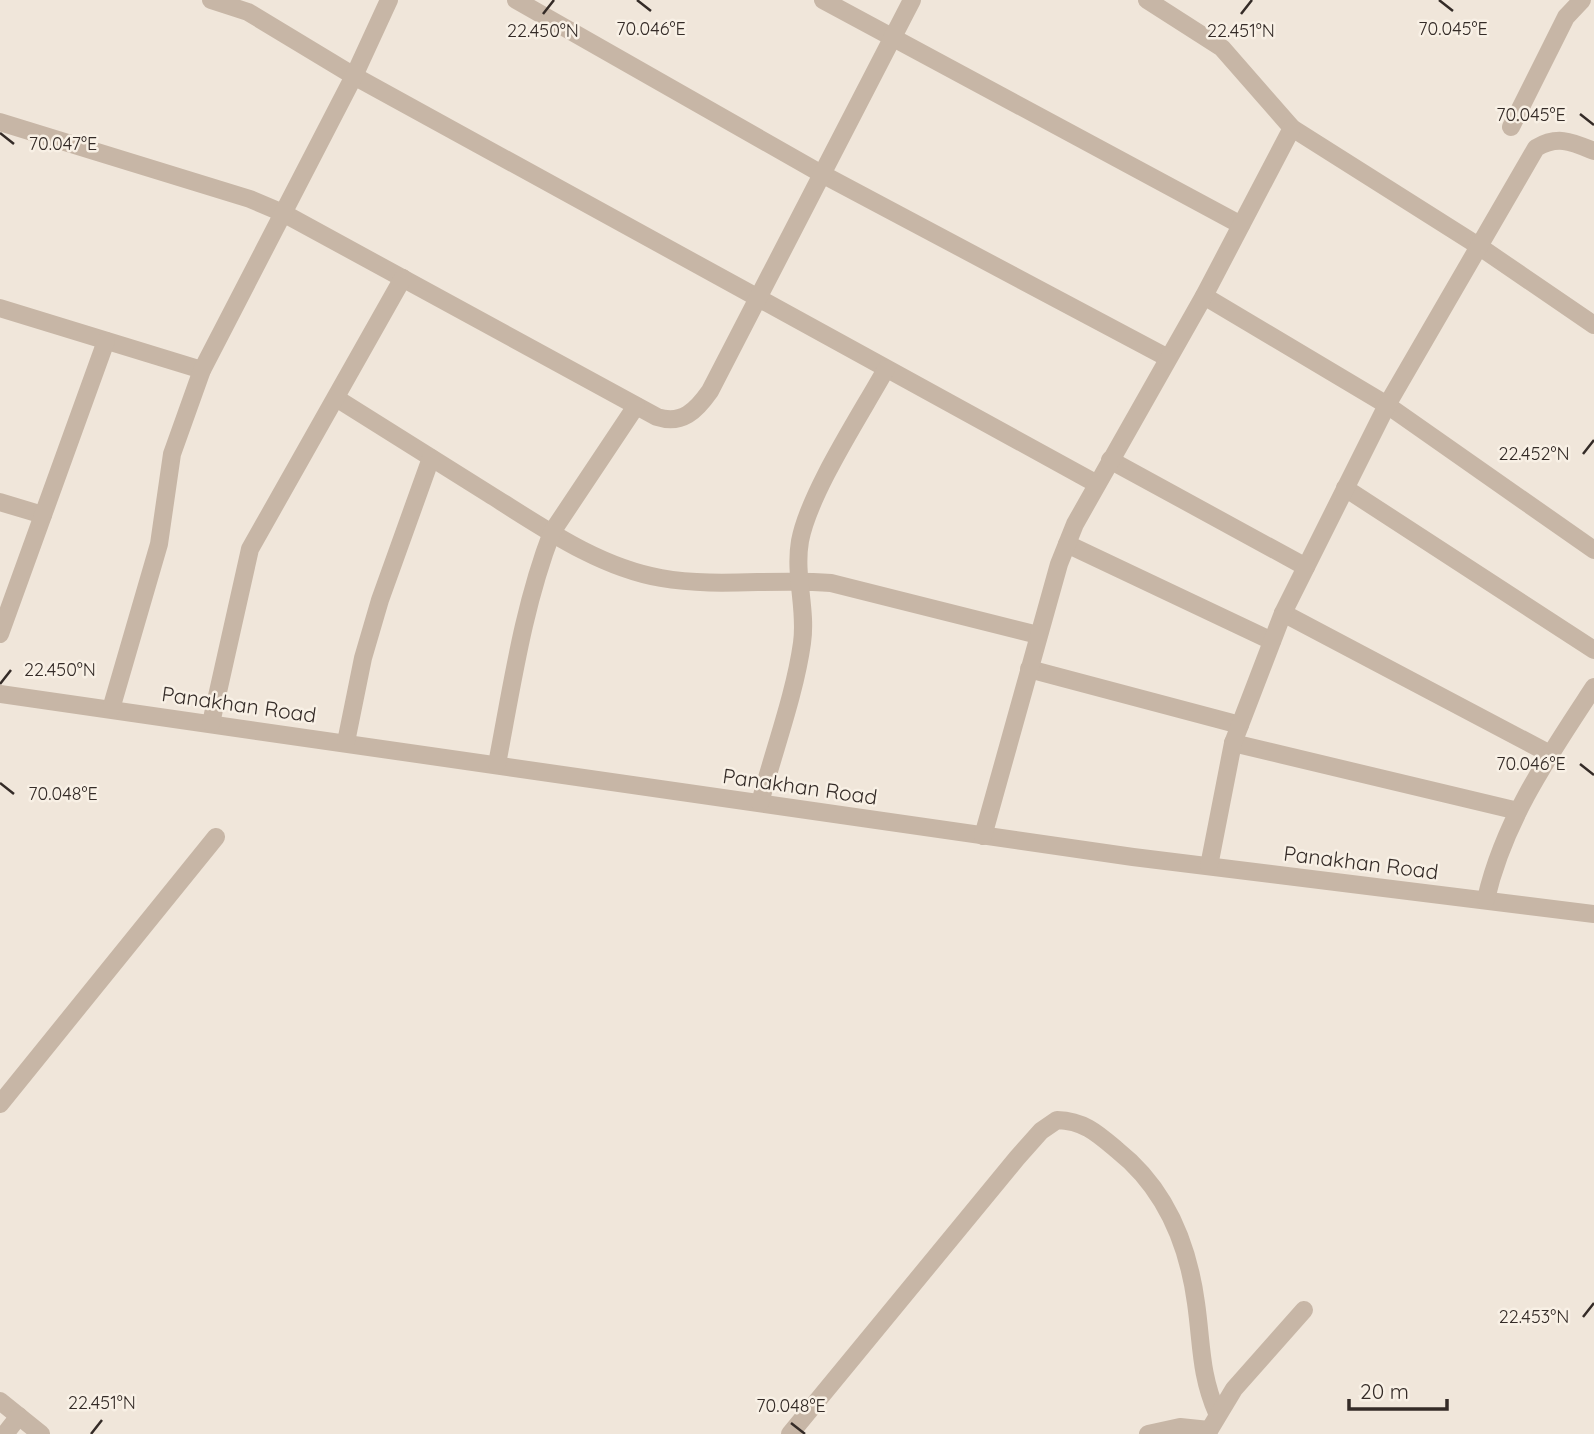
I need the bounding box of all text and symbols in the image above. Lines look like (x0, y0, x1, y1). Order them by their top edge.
text: 70.046°E (616, 17, 686, 40)
text: 70.045°E (1418, 17, 1488, 40)
text: 22.450°N (507, 19, 579, 42)
text: 22.451°N (1207, 19, 1275, 42)
text: 70.045°E (1496, 103, 1566, 126)
text: 70.047°E (29, 132, 97, 155)
text: 22.452°N (1498, 442, 1570, 465)
text: 22.450°N (24, 658, 96, 681)
street label: Panakhan Road (160, 680, 318, 728)
text: 70.046°E (1496, 752, 1566, 775)
street label: Panakhan Road (721, 762, 879, 810)
text: 70.048°E (28, 782, 98, 805)
street label: Panakhan Road (1282, 840, 1440, 884)
text: 22.453°N (1499, 1305, 1569, 1328)
scale bar (1349, 1368, 1447, 1412)
text: 20 m (1360, 1378, 1409, 1404)
text: 22.451°N (68, 1391, 136, 1414)
text: 70.048°E (756, 1394, 826, 1417)

